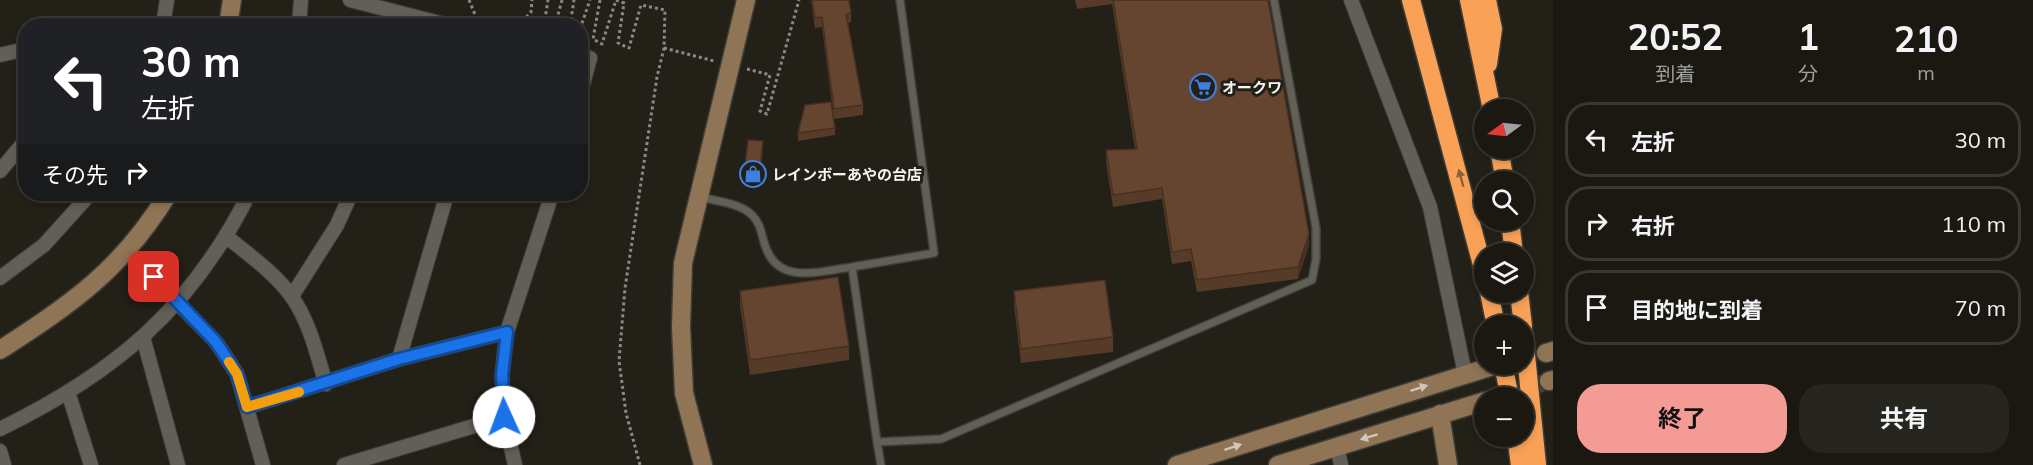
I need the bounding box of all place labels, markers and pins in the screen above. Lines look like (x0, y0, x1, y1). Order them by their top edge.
supermarket icon: オークワ (1188, 72, 1218, 102)
place label: オークワ (1222, 78, 1282, 97)
shop icon: レインボーあやの台店 (738, 159, 768, 189)
place label: レインボーあやの台店 (772, 165, 922, 184)
pin (128, 251, 179, 302)

